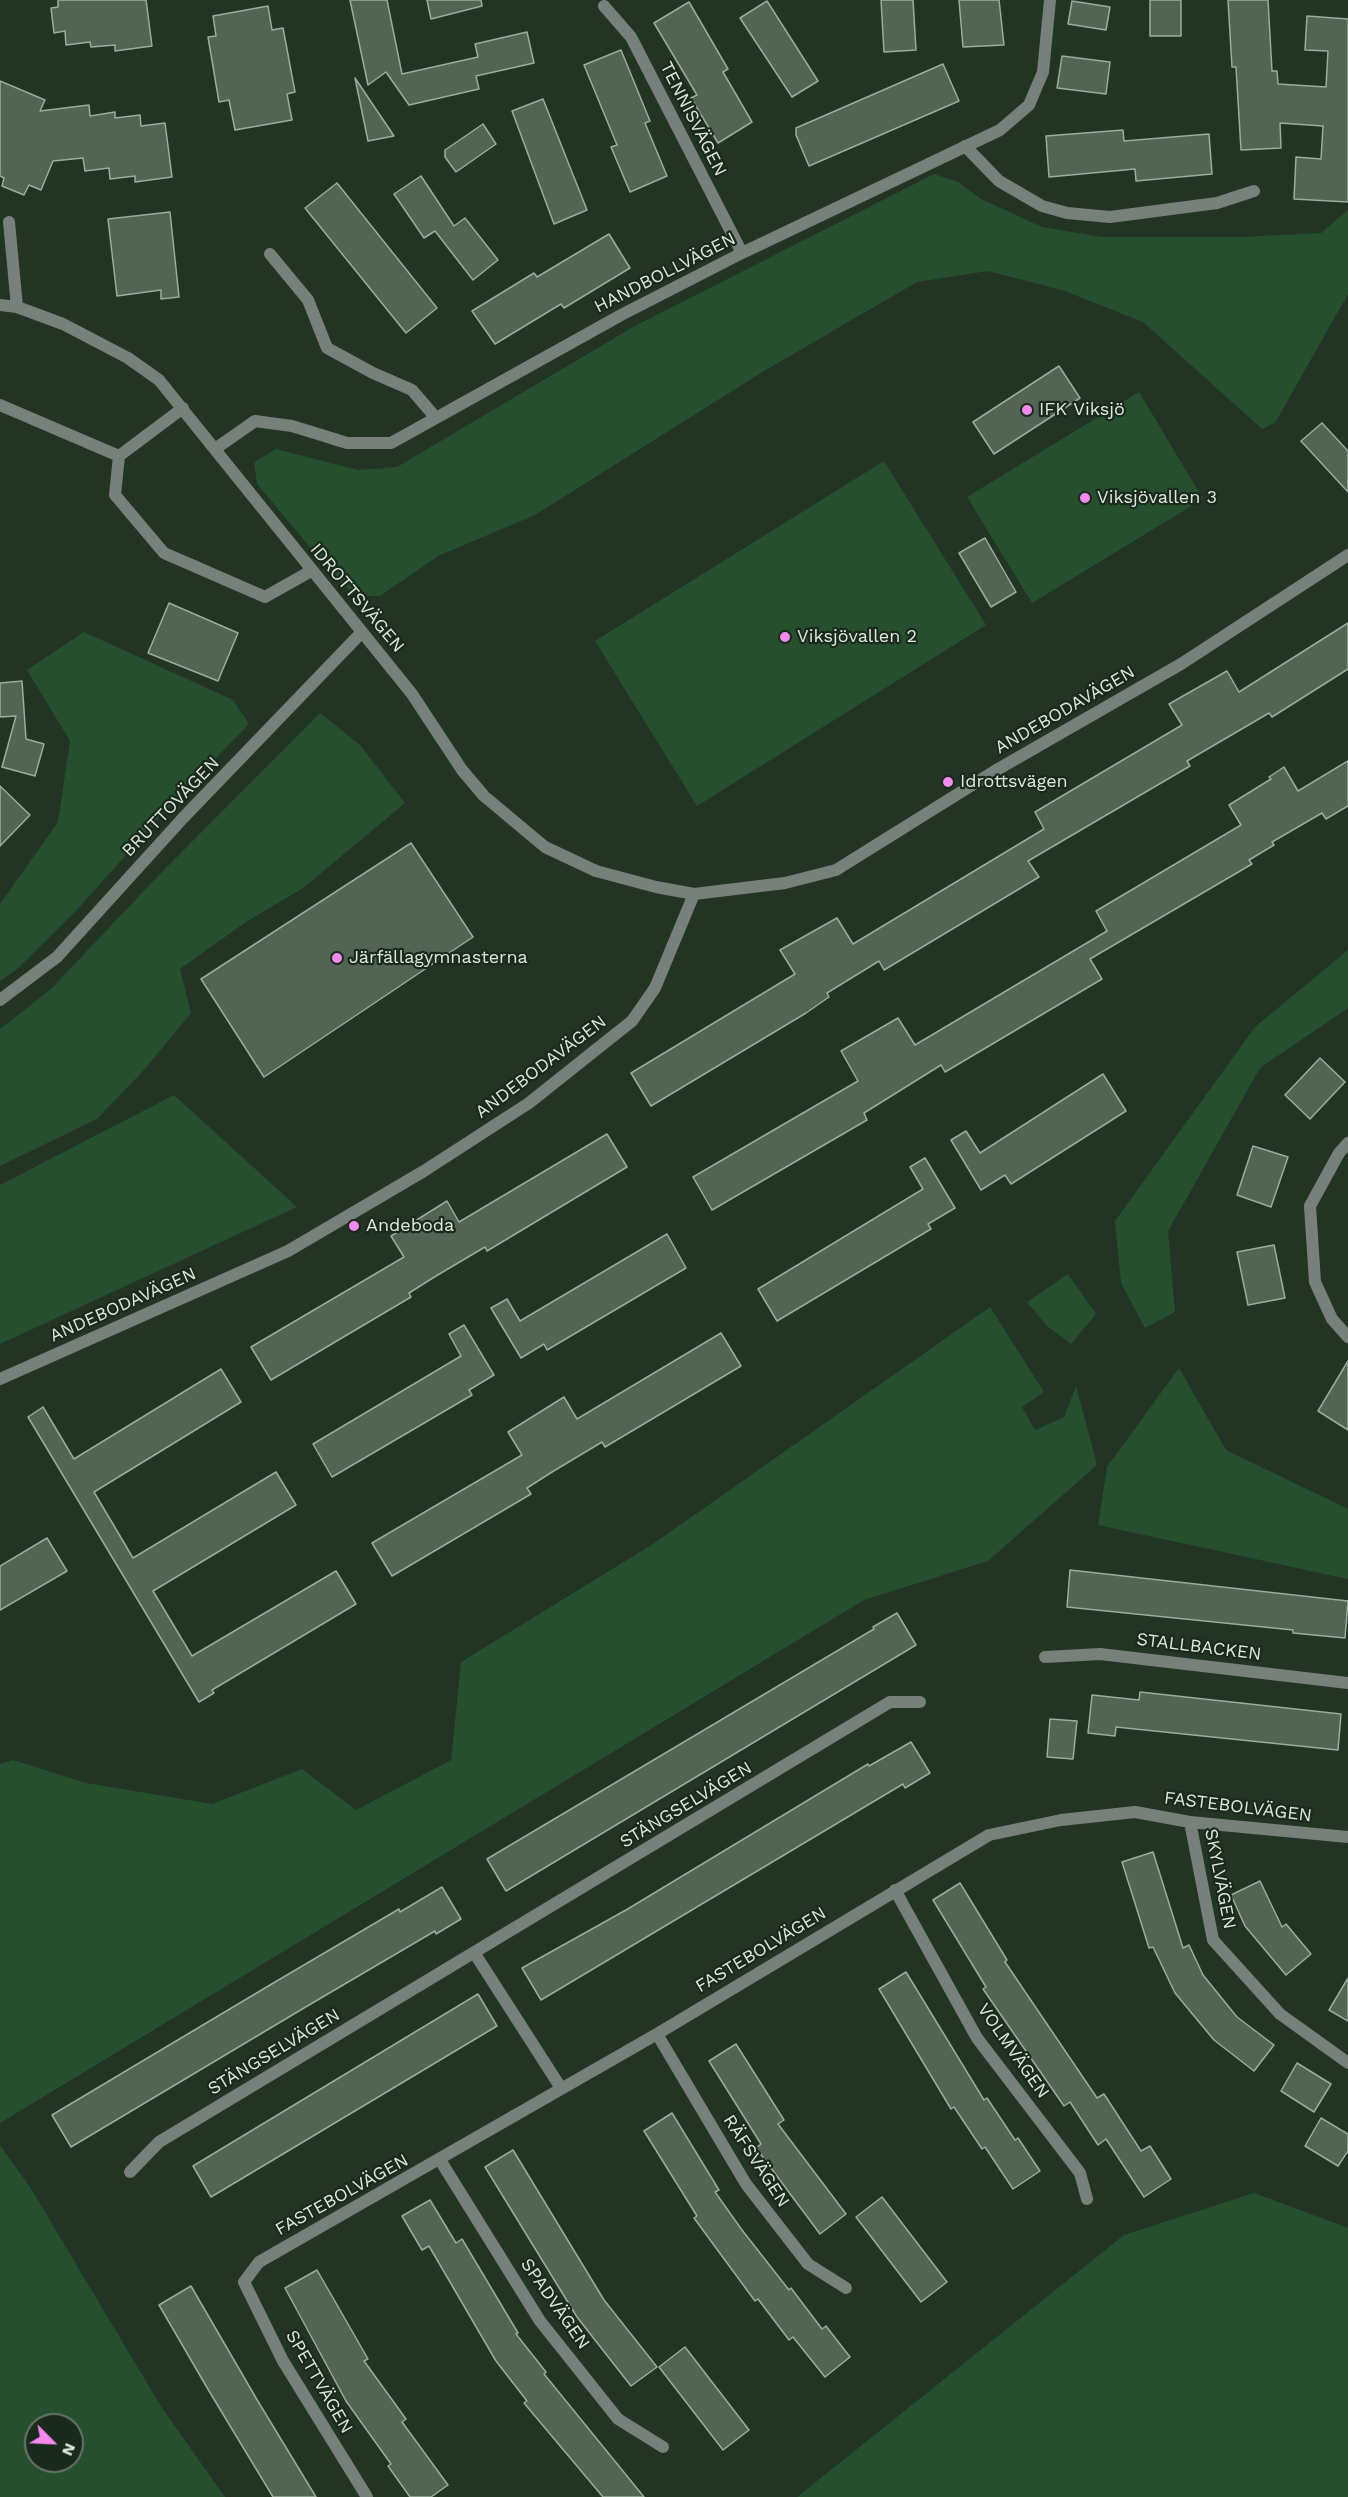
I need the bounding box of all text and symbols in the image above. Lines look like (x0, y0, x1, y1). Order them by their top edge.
street label: TENNISVÄGEN (655, 58, 731, 180)
street label: HANDBOLLVÄGEN (591, 228, 739, 318)
place label: IFK Viksjö (1039, 399, 1125, 421)
marker: IFK Viksjö (1020, 403, 1034, 417)
place label: Viksjövallen 3 (1097, 487, 1217, 509)
marker: Viksjövallen 3 (1078, 491, 1092, 505)
street label: IDROTTSVÄGEN (305, 539, 409, 657)
place label: Viksjövallen 2 (797, 626, 917, 648)
marker: Viksjövallen 2 (778, 630, 792, 644)
street label: ANDEBODAVÄGEN (991, 661, 1139, 759)
street label: BRUTTOVÄGEN (118, 752, 224, 862)
place label: Idrottsvägen (960, 771, 1068, 793)
marker: Idrottsvägen (941, 775, 955, 789)
place label: Järfällagymnasterna (349, 947, 528, 969)
marker: Järfällagymnasterna (330, 951, 344, 965)
street label: ANDEBODAVÄGEN (471, 1011, 611, 1123)
place label: Andeboda (366, 1215, 454, 1237)
marker: Andeboda (347, 1219, 361, 1233)
street label: ANDEBODAVÄGEN (46, 1263, 200, 1347)
street label: STALLBACKEN (1135, 1629, 1263, 1665)
street label: STÄNGSELVÄGEN (616, 1757, 756, 1853)
street label: FASTEBOLVÄGEN (1163, 1787, 1313, 1827)
street label: SKYLVÄGEN (1200, 1827, 1240, 1931)
street label: FASTEBOLVÄGEN (692, 1902, 830, 1998)
street label: VOLMVÄGEN (972, 1999, 1054, 2103)
street label: STÄNGSELVÄGEN (204, 2004, 344, 2100)
street label: RÄFSVÄGEN (718, 2111, 794, 2211)
street label: FASTEBOLVÄGEN (272, 2150, 412, 2240)
street label: SPADVÄGEN (516, 2254, 594, 2354)
street label: SPETTVÄGEN (281, 2327, 357, 2437)
north arrow (24, 2413, 84, 2473)
text: N (58, 2440, 80, 2459)

